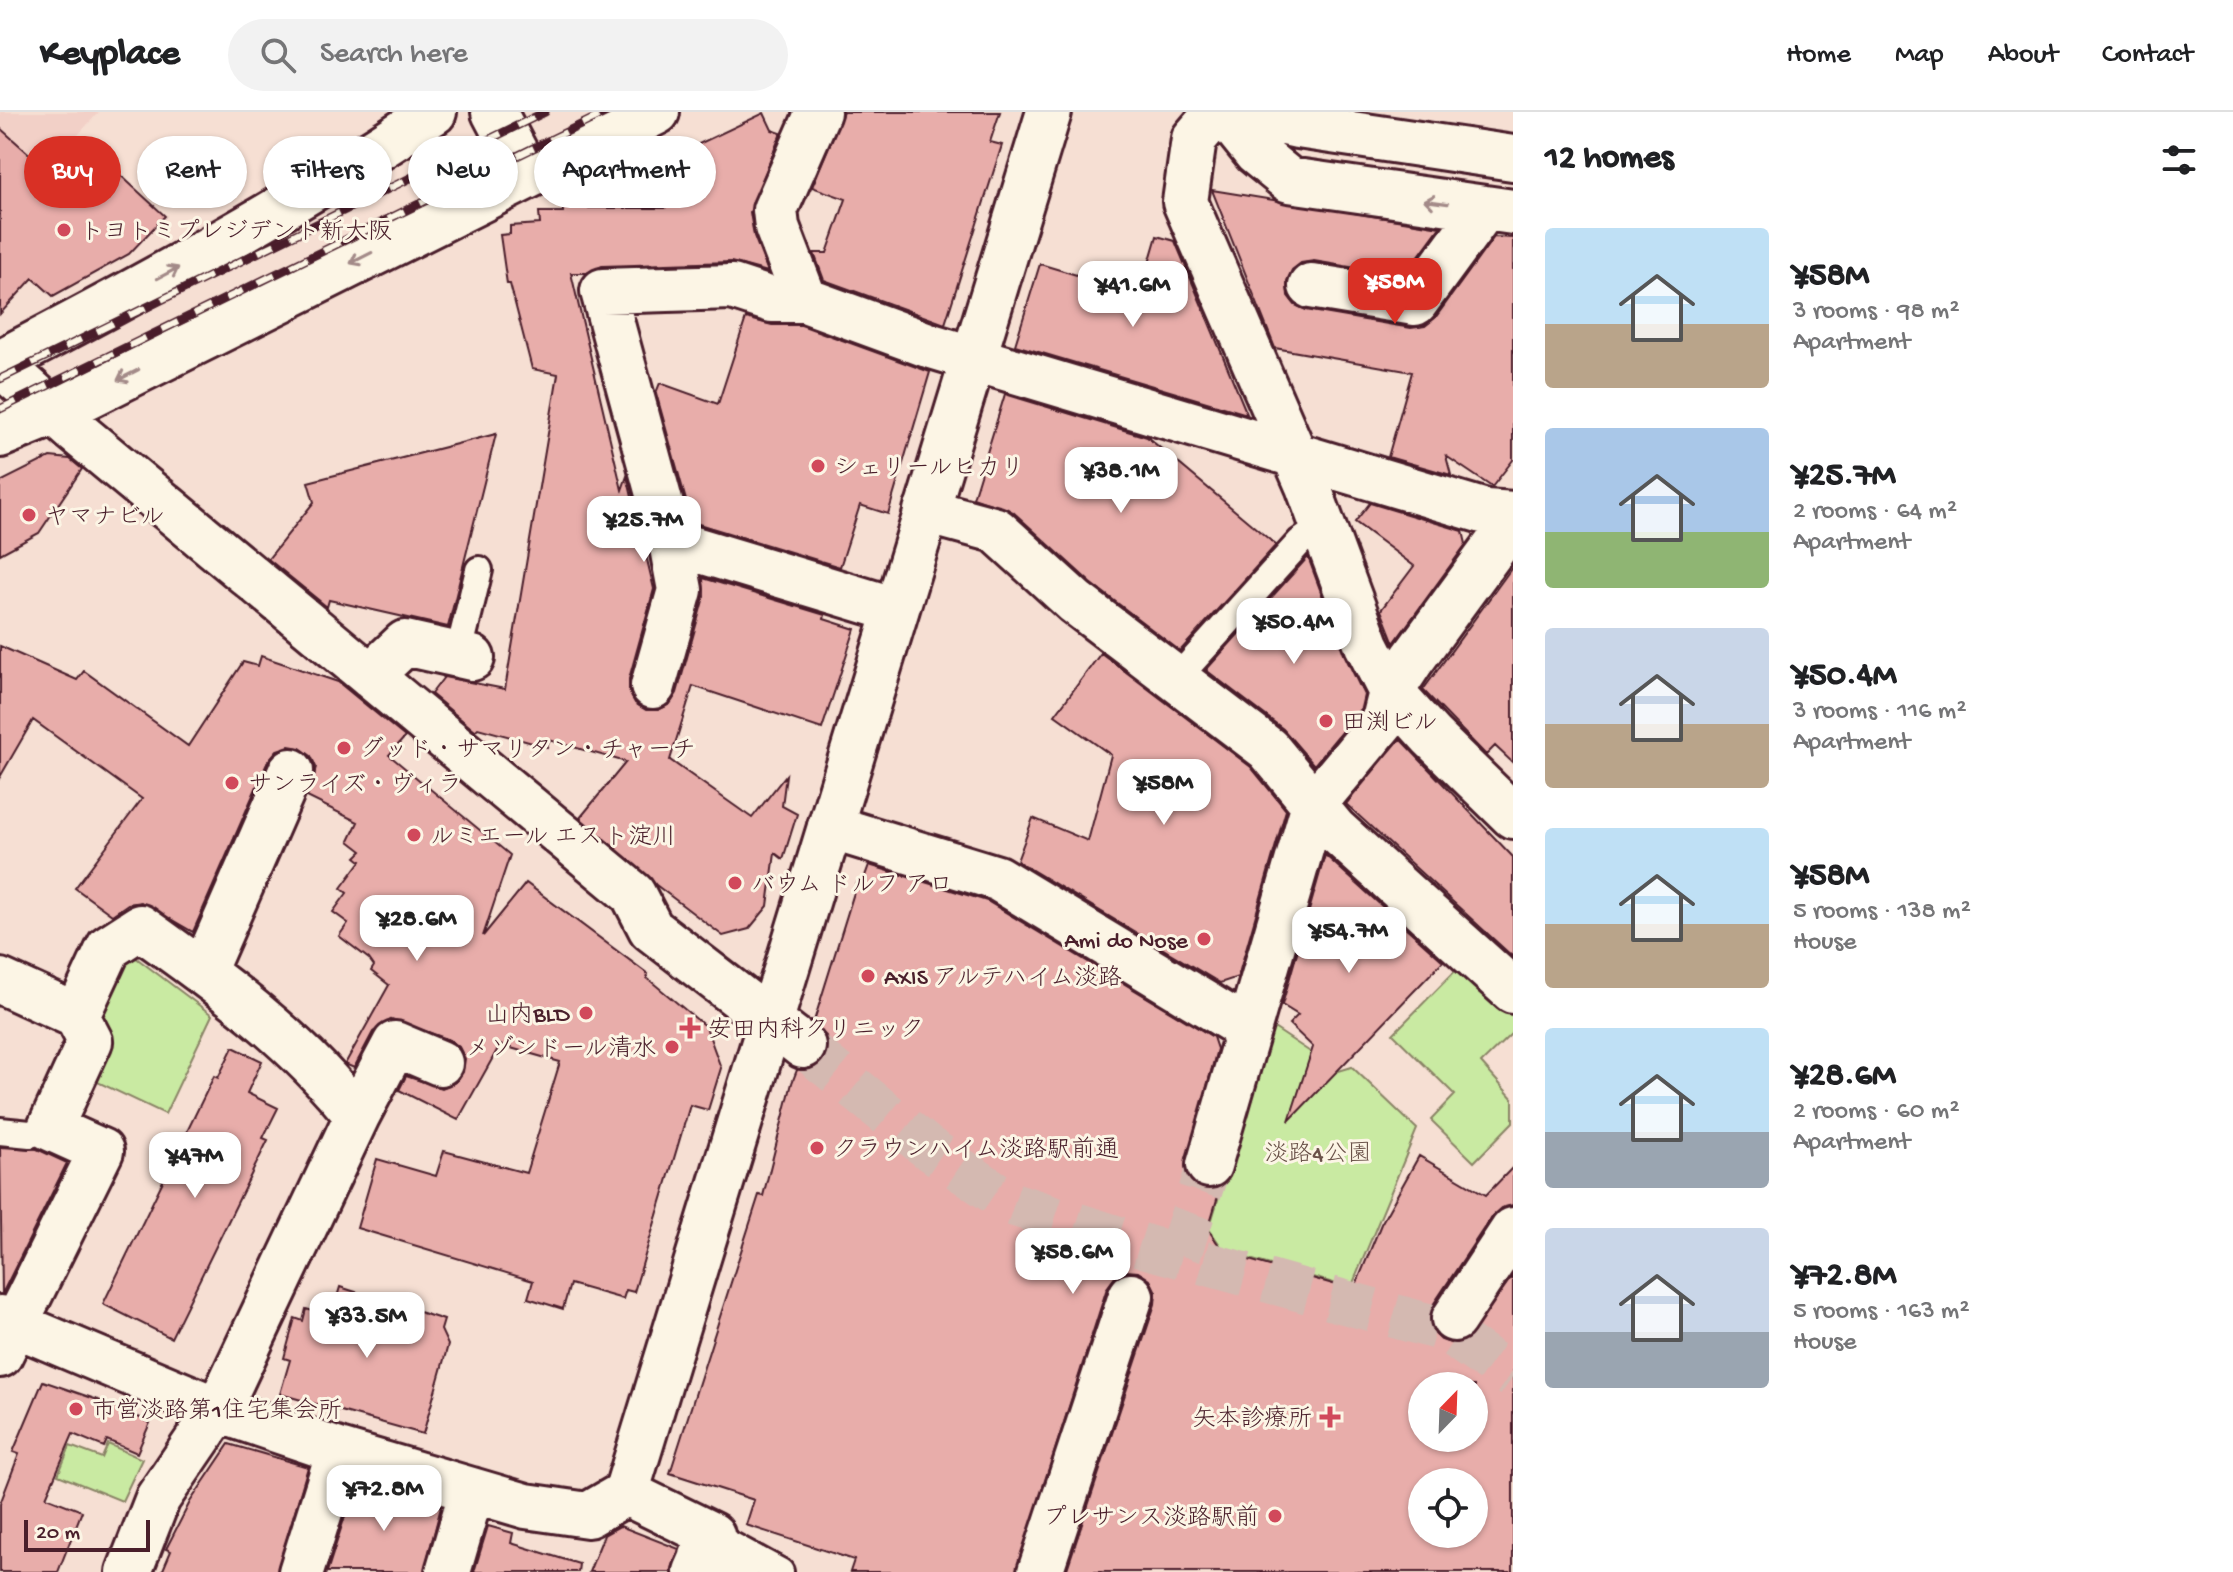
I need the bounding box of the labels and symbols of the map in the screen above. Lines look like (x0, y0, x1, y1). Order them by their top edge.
one-way arrow (1424, 194, 1449, 209)
place label: トヨトミプレジデント新大阪 (80, 218, 392, 248)
marker: トヨトミプレジデント新大阪 (55, 221, 73, 239)
one-way arrow (349, 251, 373, 267)
pin: ¥58M (1348, 258, 1442, 326)
pin: ¥41.6M (1068, 261, 1198, 329)
one-way arrow (156, 265, 179, 281)
one-way arrow (117, 368, 141, 383)
pin: ¥38.1M (1056, 447, 1186, 515)
place label: シェリールヒカリ (834, 455, 1025, 484)
marker: シェリールヒカリ (809, 457, 827, 475)
pin: ¥25.7M (579, 496, 709, 564)
place label: ヤマナビル (45, 504, 165, 533)
marker: ヤマナビル (20, 506, 38, 524)
pin: ¥50.4M (1229, 598, 1359, 666)
place label: 田渕ビル (1342, 709, 1438, 739)
marker: 田渕ビル (1317, 712, 1335, 730)
place label: グッド・サマリタン・チャーチ (360, 736, 696, 766)
marker: グッド・サマリタン・チャーチ (335, 739, 353, 757)
pin: ¥58M (1117, 759, 1211, 827)
place label: サンライズ・ヴィラ (248, 772, 462, 801)
marker: サンライズ・ヴィラ (223, 774, 241, 792)
place label: ルミエール エスト淀川 (430, 824, 676, 853)
marker: ルミエール エスト淀川 (405, 826, 423, 844)
place label: バウム ドルフ アロ (751, 872, 953, 901)
marker: バウム ドルフ アロ (726, 874, 744, 892)
pin: ¥28.6M (352, 895, 482, 963)
pin: ¥54.7M (1284, 907, 1414, 975)
place label: Ami do Nose (1064, 928, 1189, 957)
marker: Ami do Nose (1195, 930, 1213, 948)
place label: AXIS アルテハイム淡路 (884, 964, 1122, 994)
marker: AXIS アルテハイム淡路 (859, 967, 877, 985)
place label: 山内BLD (485, 1001, 570, 1031)
marker: 山内BLD (577, 1004, 595, 1022)
place label: 安田内科クリニック (708, 1016, 924, 1046)
marker: 安田内科クリニック (679, 1017, 701, 1039)
place label: メゾンドール清水 (465, 1035, 656, 1065)
marker: メゾンドール清水 (663, 1038, 681, 1056)
pin: ¥47M (148, 1132, 242, 1200)
place label: クラウンハイム淡路駅前通 (833, 1136, 1119, 1166)
marker: クラウンハイム淡路駅前通 (808, 1139, 826, 1157)
park label: 淡路4公園 (1264, 1140, 1372, 1170)
pin: ¥58.6M (1008, 1228, 1138, 1296)
pin: ¥33.5M (302, 1292, 432, 1360)
north arrow (1408, 1372, 1488, 1452)
place label: 市営淡路第1住宅集会所 (92, 1397, 342, 1427)
marker: 市営淡路第1住宅集会所 (67, 1400, 85, 1418)
place label: 矢本診療所 (1192, 1405, 1312, 1435)
marker: 矢本診療所 (1319, 1406, 1341, 1428)
pin: ¥72.8M (319, 1465, 449, 1533)
place label: プレサンス淡路駅前 (1043, 1504, 1259, 1534)
marker: プレサンス淡路駅前 (1266, 1507, 1284, 1525)
scale bar (24, 1516, 150, 1552)

